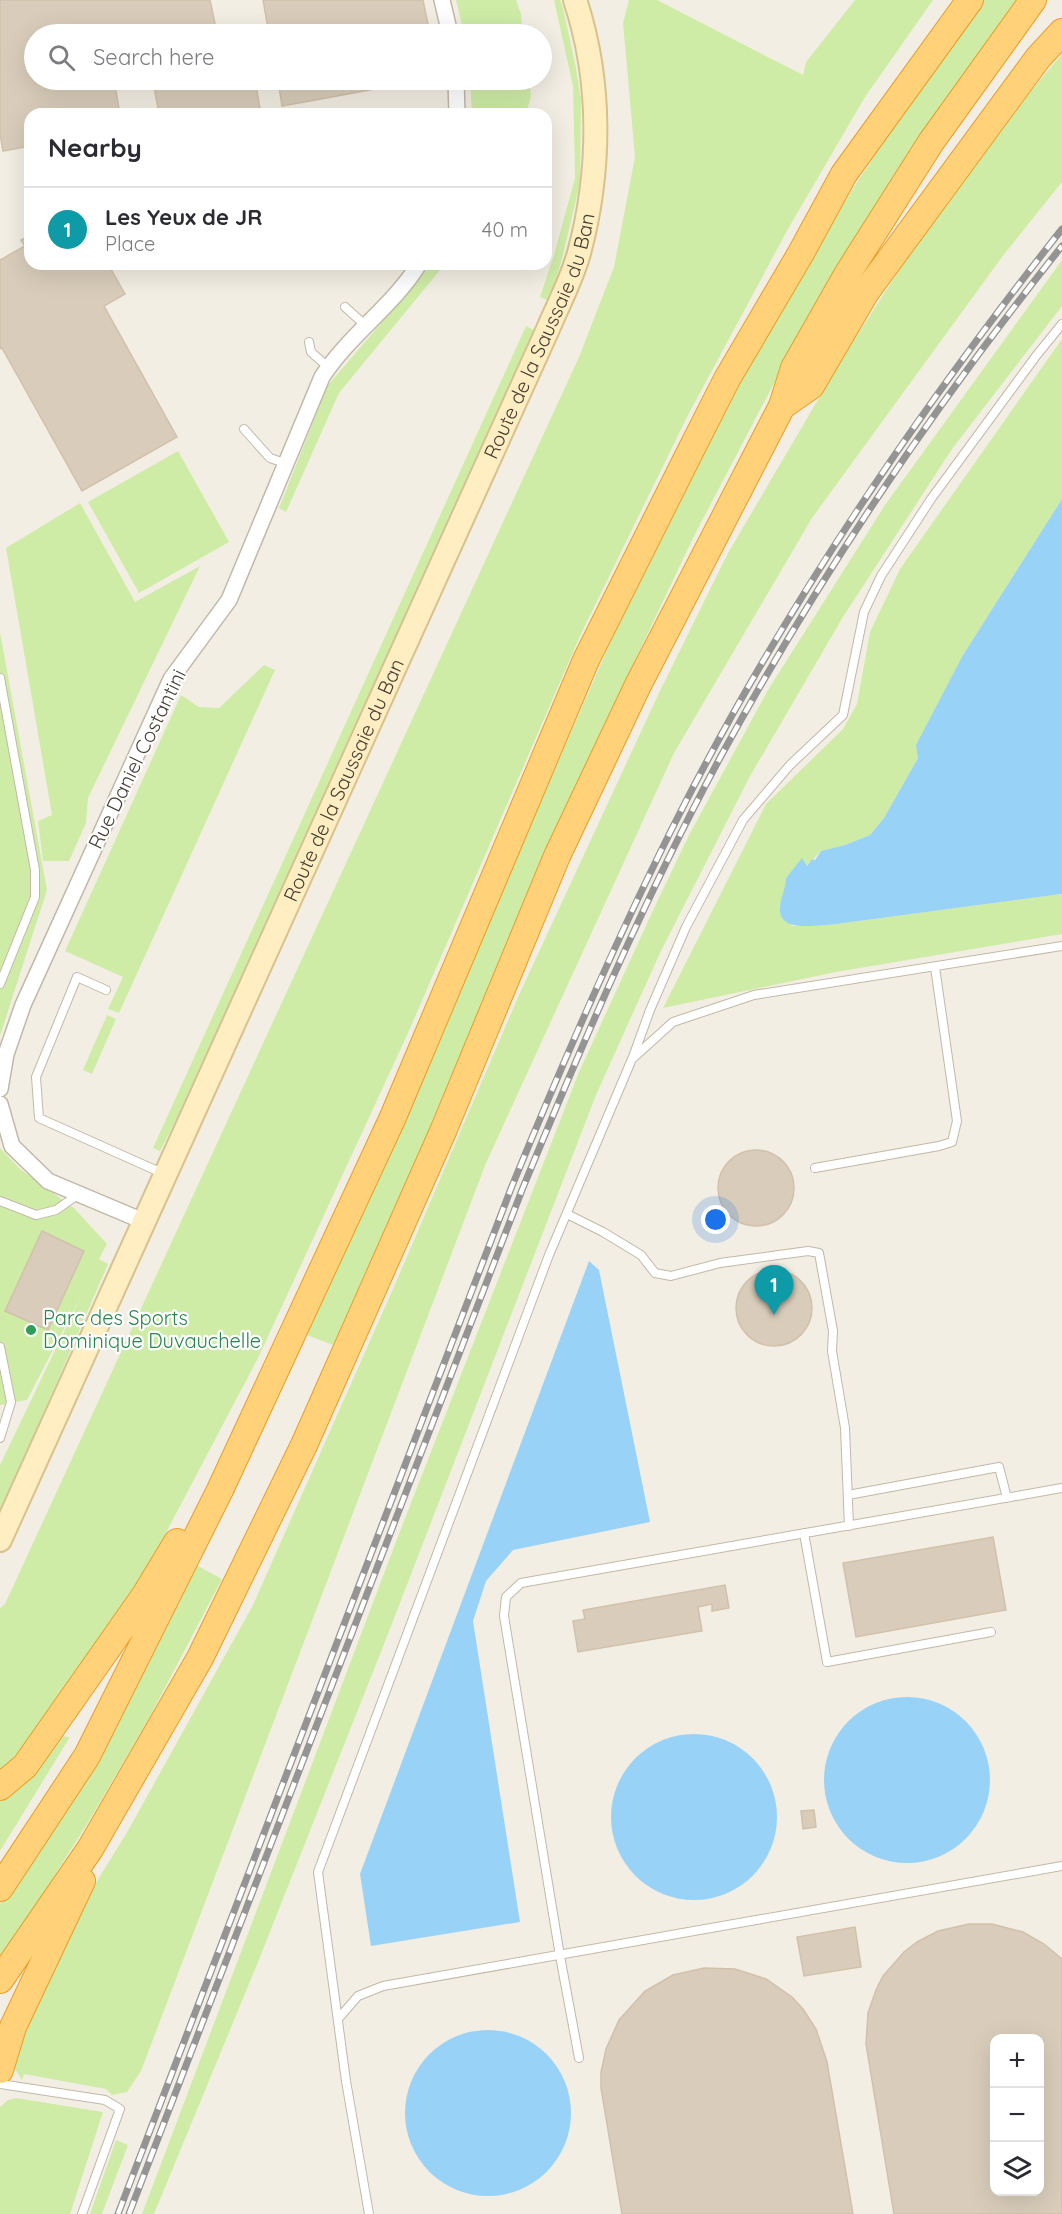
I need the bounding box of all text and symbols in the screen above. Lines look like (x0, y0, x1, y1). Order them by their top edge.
search box (24, 24, 552, 90)
icon: search (45, 41, 78, 74)
text: Search here (93, 43, 214, 71)
text: Nearby (48, 131, 142, 164)
text: Les Yeux de JR (105, 203, 262, 231)
street label: Route de la Saussaie du Ban (478, 211, 600, 463)
text: 1 (64, 217, 71, 242)
text: 40 m (482, 217, 528, 242)
text: Place (105, 231, 155, 256)
street label: Route de la Saussaie du Ban (278, 655, 409, 905)
street label: Rue Daniel Costantini (82, 665, 191, 853)
your location (701, 1205, 730, 1234)
pin: 1 (754, 1266, 794, 1315)
place label: Parc des Sports Dominique Duvauchelle (43, 1305, 261, 1353)
marker: Parc des Sports Dominique Duvauchelle (24, 1323, 38, 1337)
map controls (990, 2034, 1044, 2196)
button: + (990, 2034, 1044, 2088)
button: − (990, 2088, 1044, 2142)
button: layers (990, 2142, 1044, 2196)

